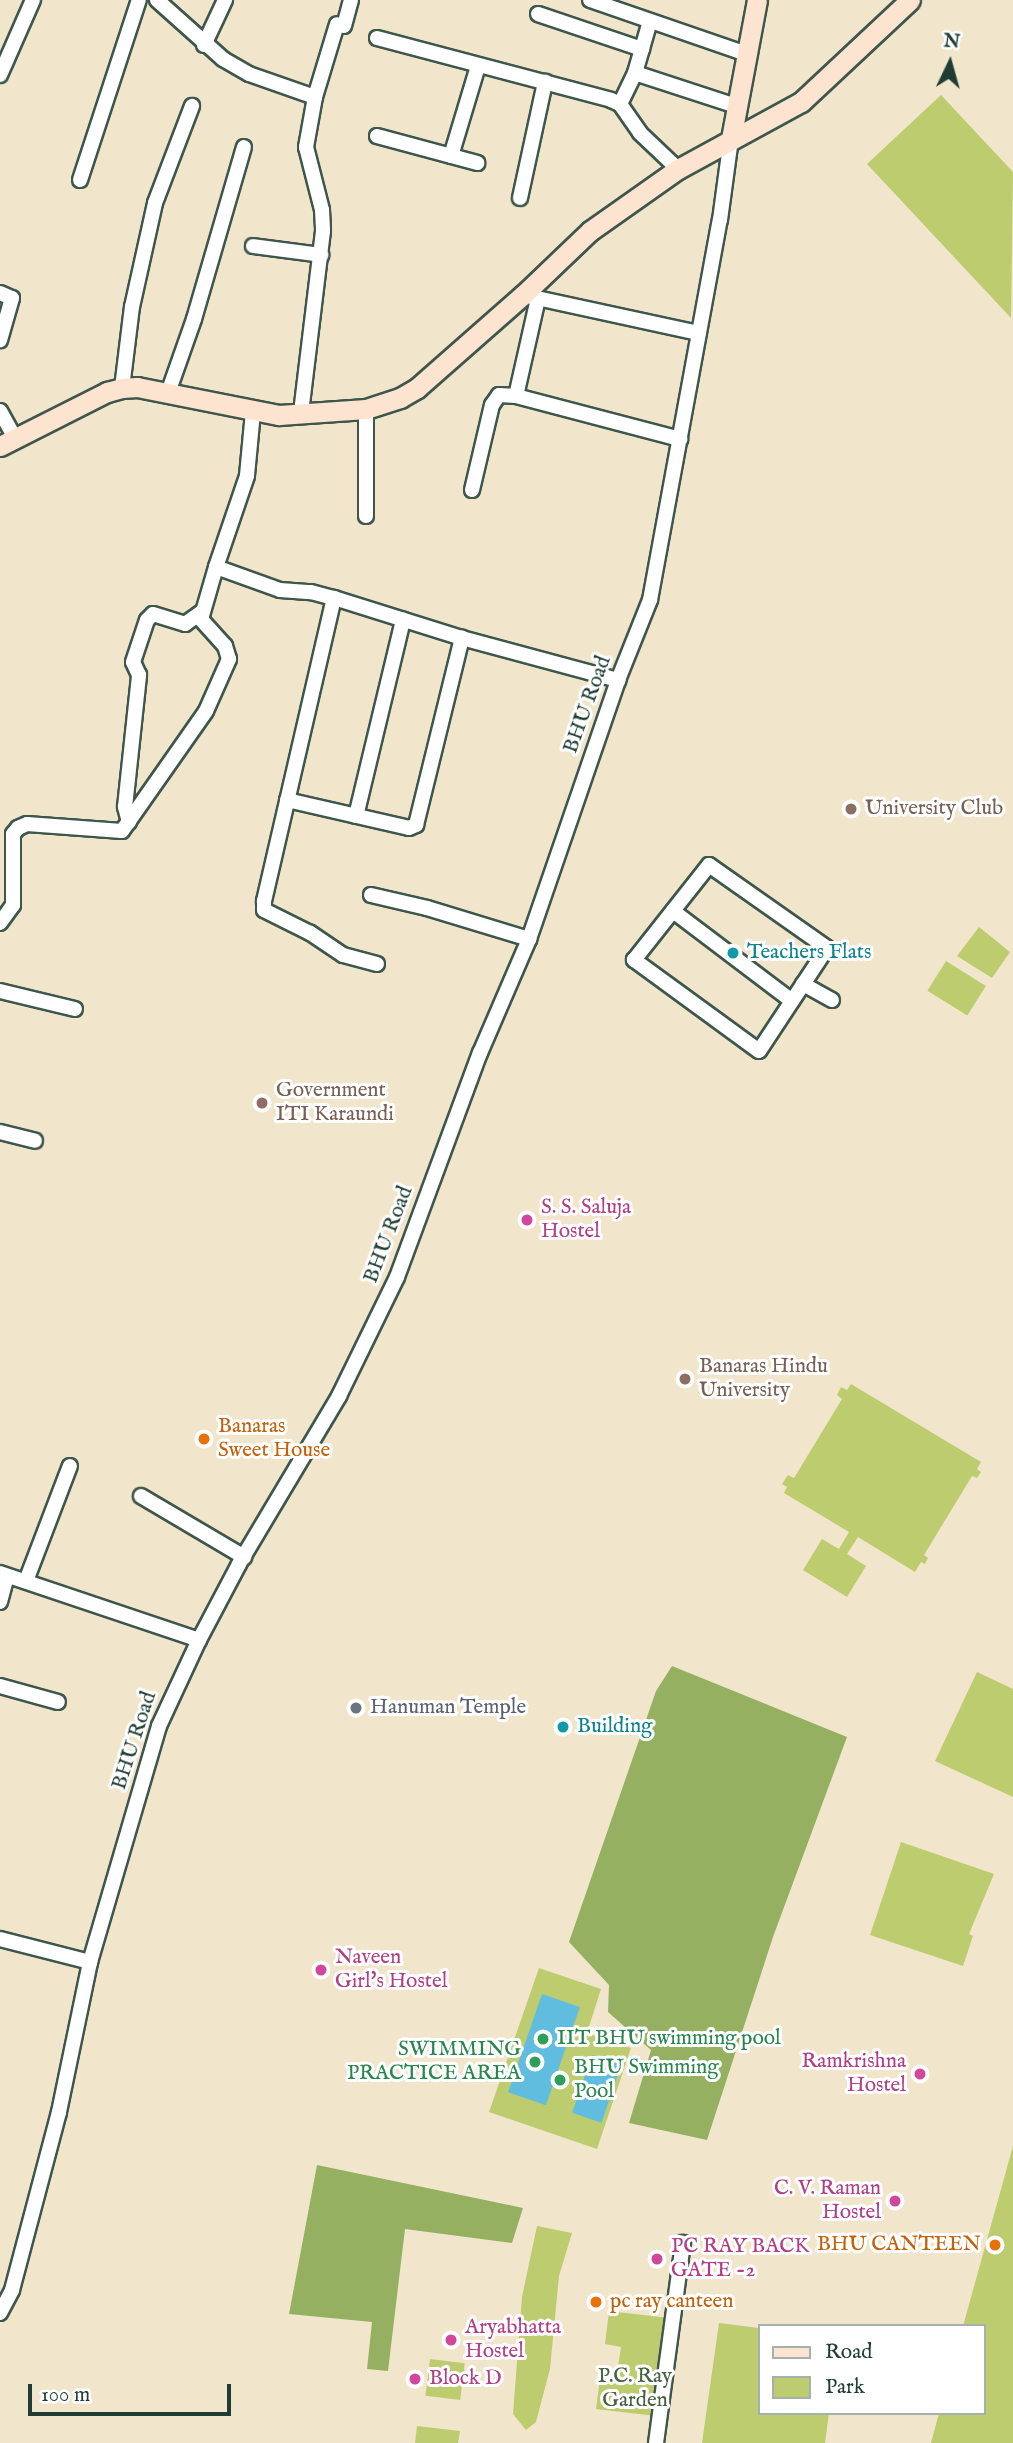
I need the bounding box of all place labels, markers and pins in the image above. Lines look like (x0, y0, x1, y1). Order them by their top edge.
place label: University Club (865, 796, 1003, 822)
marker: University Club (843, 801, 859, 817)
place label: Teachers Flats (747, 940, 871, 966)
marker: Teachers Flats (725, 945, 741, 961)
place label: Government ITI Karaundi (276, 1078, 394, 1128)
marker: Government ITI Karaundi (254, 1095, 270, 1111)
place label: S. S. Saluja Hostel (541, 1195, 631, 1245)
marker: S. S. Saluja Hostel (519, 1212, 535, 1228)
place label: Banaras Hindu University (699, 1354, 828, 1404)
marker: Banaras Hindu University (677, 1371, 693, 1387)
place label: Banaras Sweet House (218, 1414, 330, 1464)
marker: Banaras Sweet House (196, 1431, 212, 1447)
place label: Hanuman Temple (370, 1695, 526, 1721)
marker: Hanuman Temple (348, 1700, 364, 1716)
place label: Building (577, 1714, 652, 1740)
marker: Building (555, 1719, 571, 1735)
place label: Naveen Girl's Hostel (335, 1945, 447, 1995)
marker: Naveen Girl's Hostel (313, 1962, 329, 1978)
place label: IIT BHU swimming pool (557, 2026, 781, 2052)
marker: IIT BHU swimming pool (535, 2031, 551, 2047)
place label: SWIMMING PRACTICE AREA (347, 2037, 521, 2087)
place label: Ramkrishna Hostel (801, 2049, 906, 2099)
marker: SWIMMING PRACTICE AREA (527, 2054, 543, 2070)
place label: BHU Swimming Pool (574, 2055, 719, 2105)
marker: Ramkrishna Hostel (912, 2066, 928, 2082)
marker: BHU Swimming Pool (552, 2072, 568, 2088)
place label: C. V. Raman Hostel (774, 2176, 881, 2226)
marker: C. V. Raman Hostel (887, 2193, 903, 2209)
place label: BHU CANTEEN (817, 2232, 981, 2258)
place label: PC RAY BACK GATE -2 (671, 2234, 809, 2284)
marker: BHU CANTEEN (987, 2237, 1003, 2253)
marker: PC RAY BACK GATE -2 (649, 2251, 665, 2267)
place label: pc ray canteen (610, 2289, 733, 2315)
marker: pc ray canteen (588, 2294, 604, 2310)
place label: Aryabhatta Hostel (465, 2315, 561, 2365)
marker: Aryabhatta Hostel (443, 2332, 459, 2348)
place label: Block D (429, 2366, 502, 2392)
marker: Block D (407, 2371, 423, 2387)

